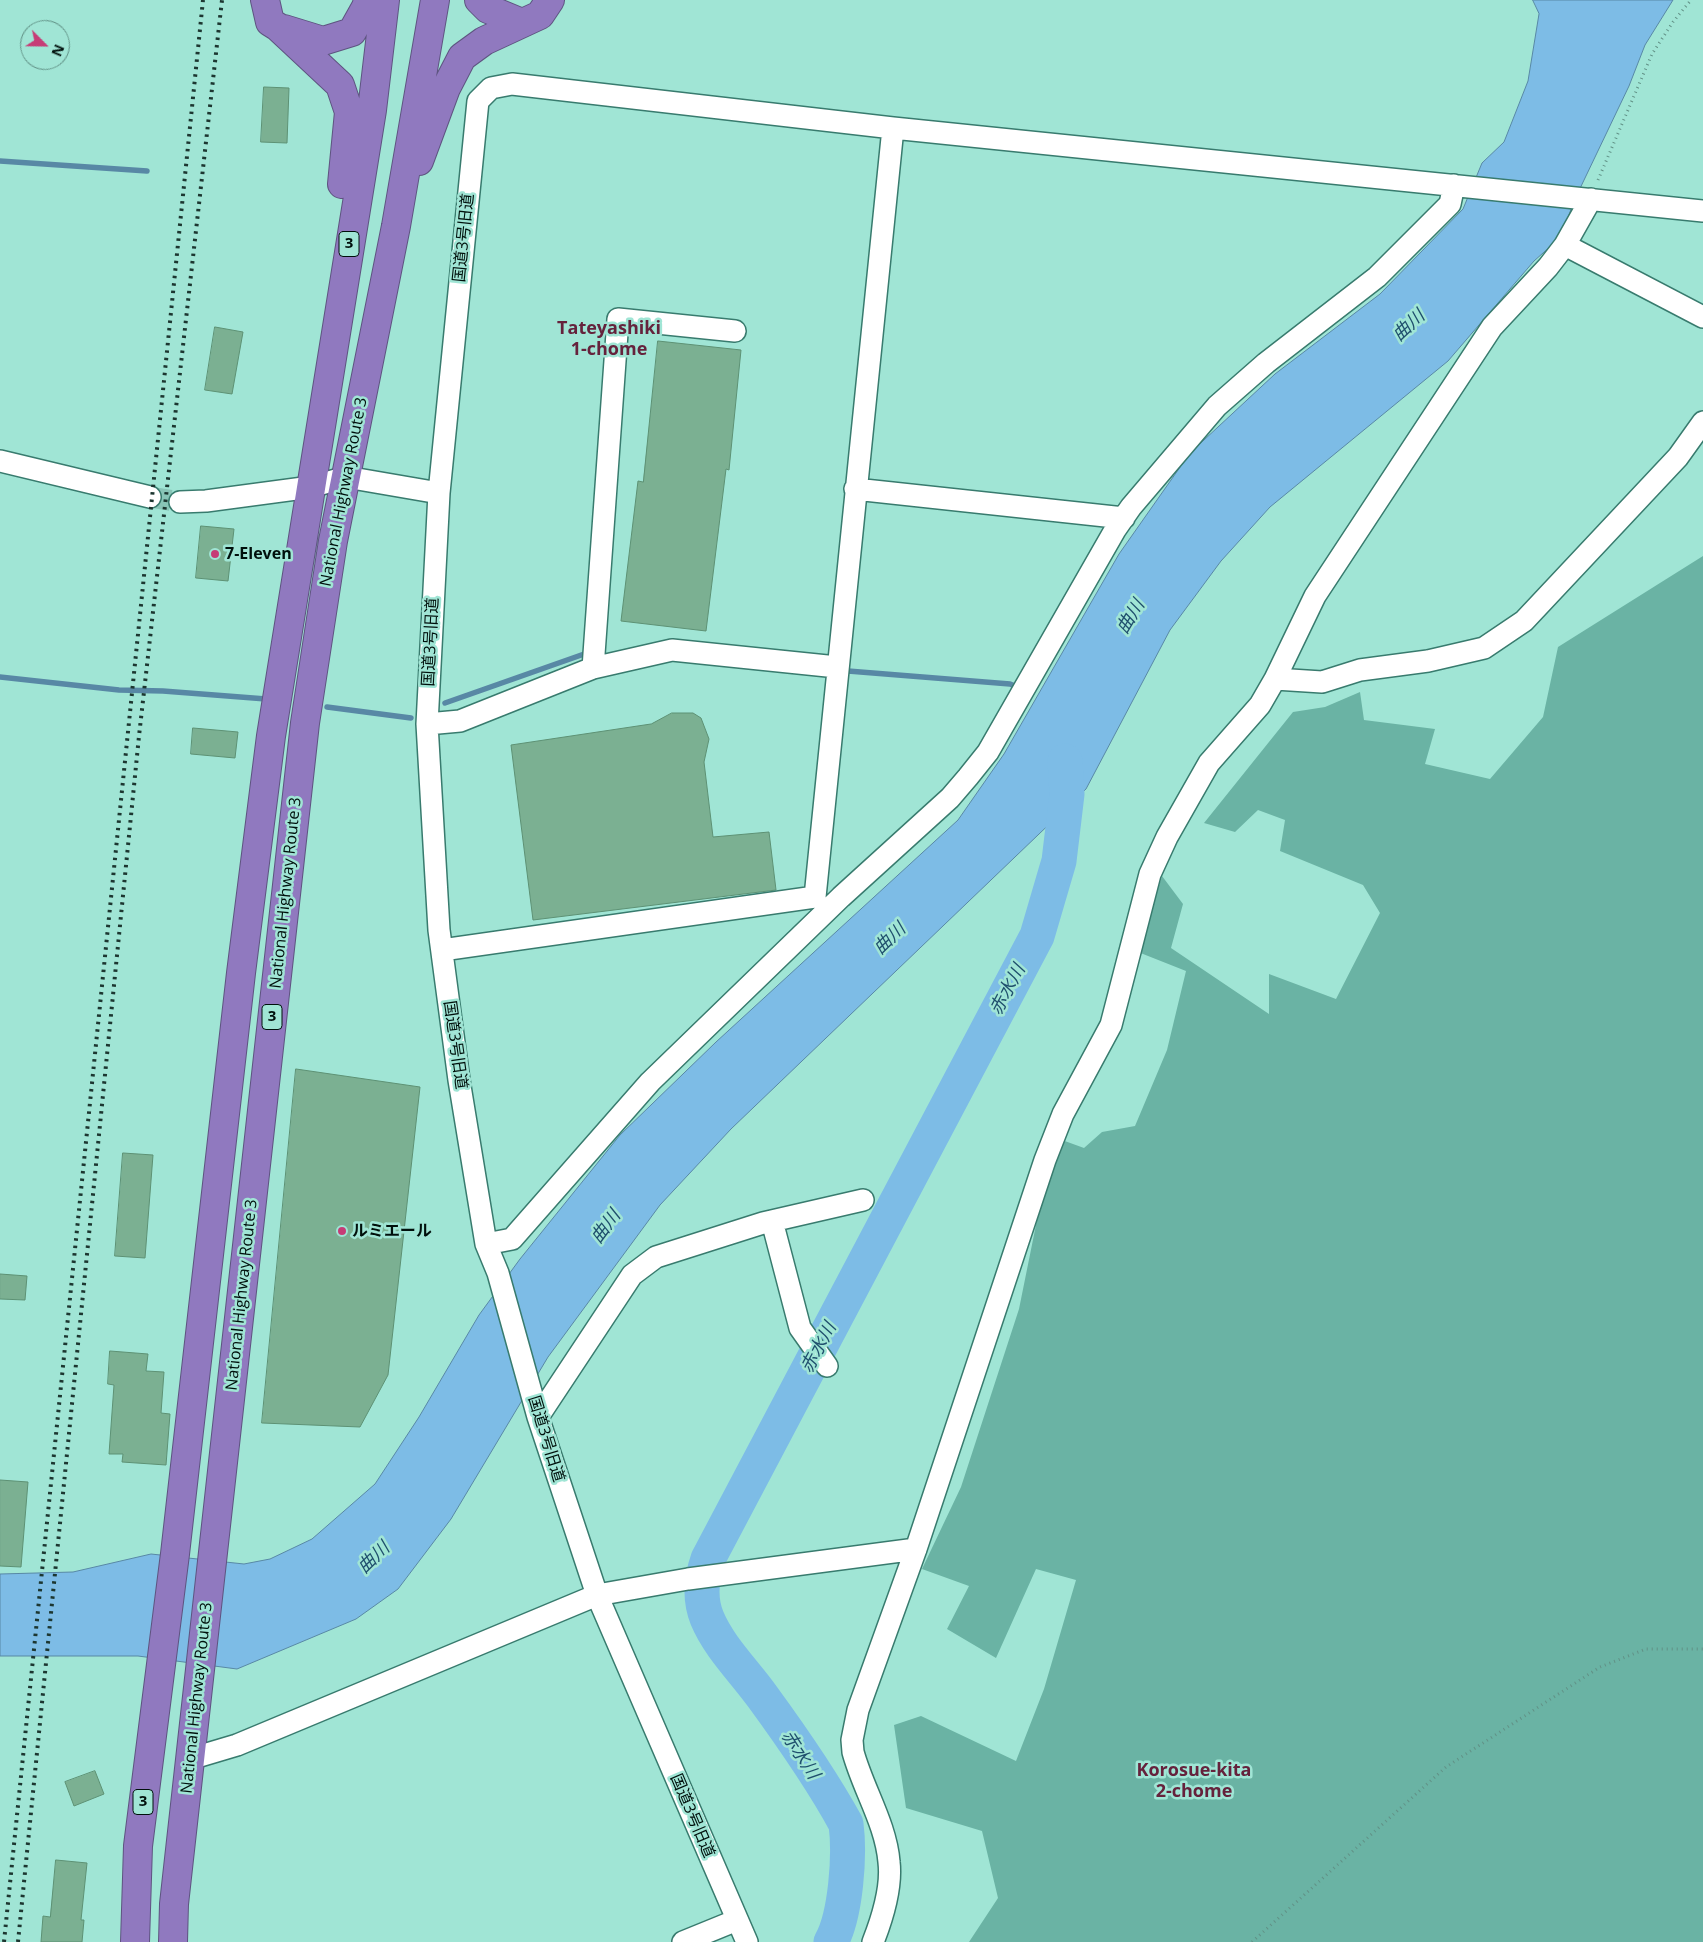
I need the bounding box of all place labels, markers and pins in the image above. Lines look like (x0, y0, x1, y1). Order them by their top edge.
place label: 7-Eleven (225, 544, 292, 564)
marker: 7-Eleven (209, 548, 221, 560)
place label: ルミエール (352, 1221, 432, 1241)
marker: ルミエール (336, 1225, 348, 1237)

